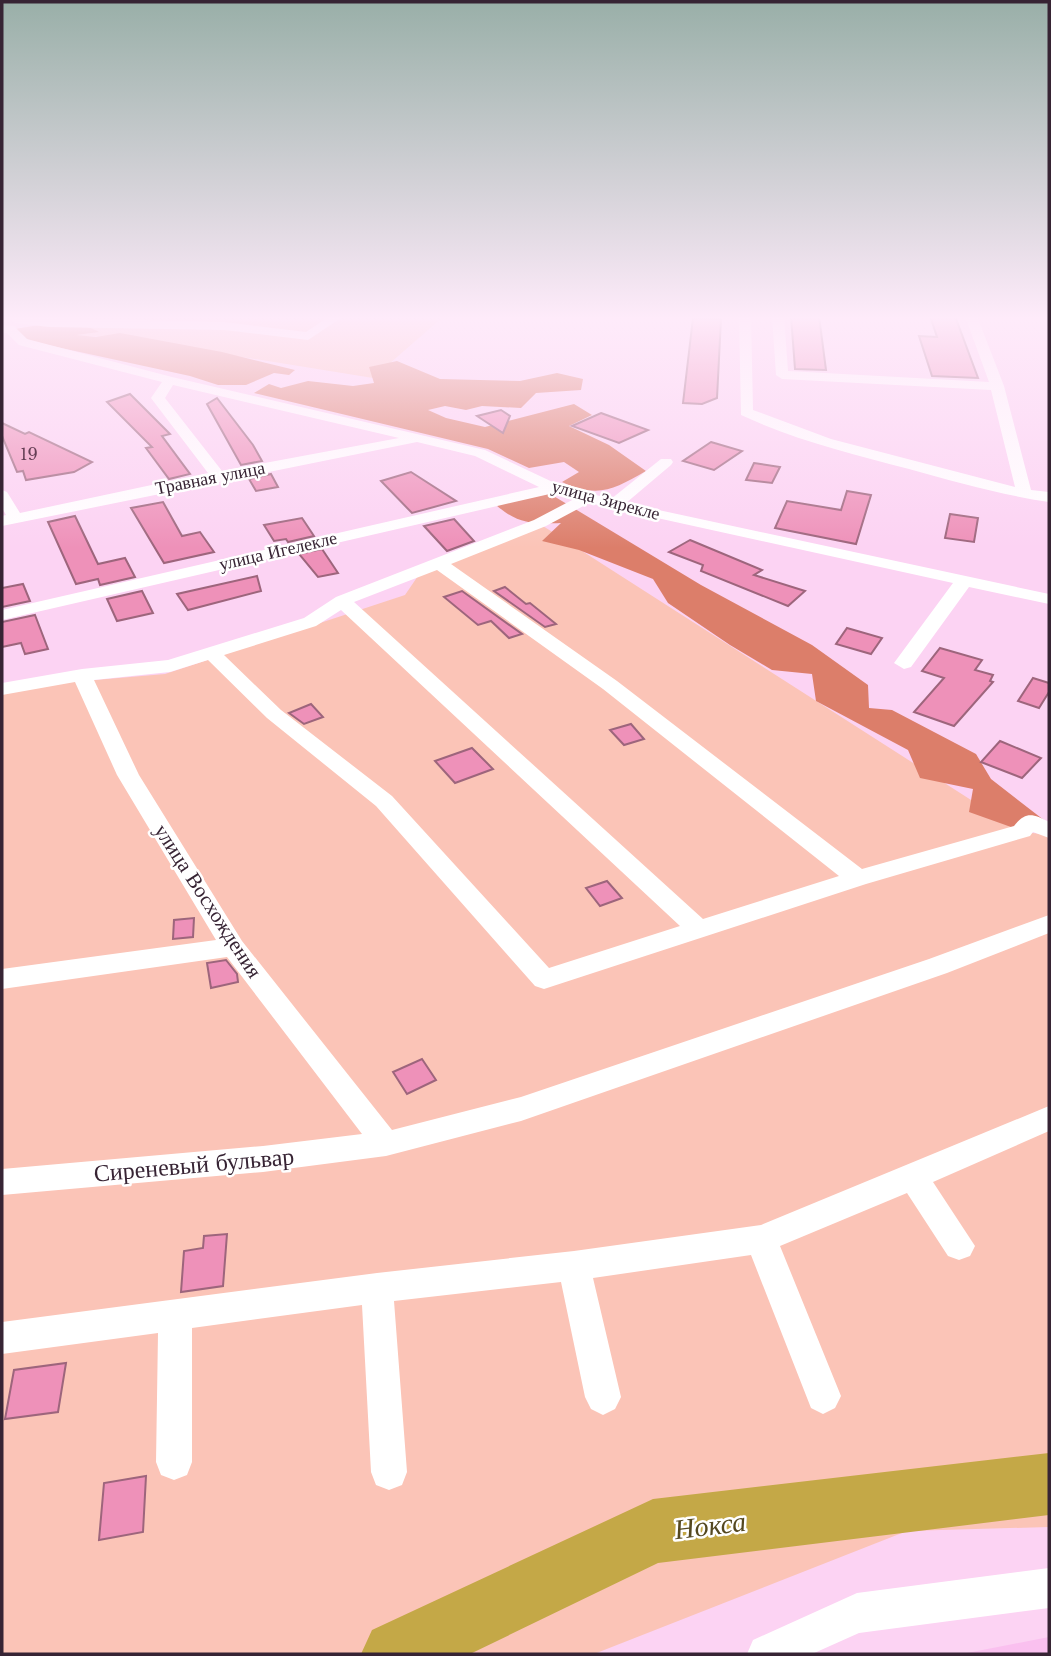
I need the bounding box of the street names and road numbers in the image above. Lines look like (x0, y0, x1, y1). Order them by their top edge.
street label: Травная улица (153, 457, 267, 499)
street label: улица Зирекле (550, 475, 662, 525)
street label: улица Игелекле (217, 527, 339, 575)
street label: улица Восхождения (149, 819, 268, 983)
street label: Сиреневый бульвар (93, 1141, 295, 1188)

